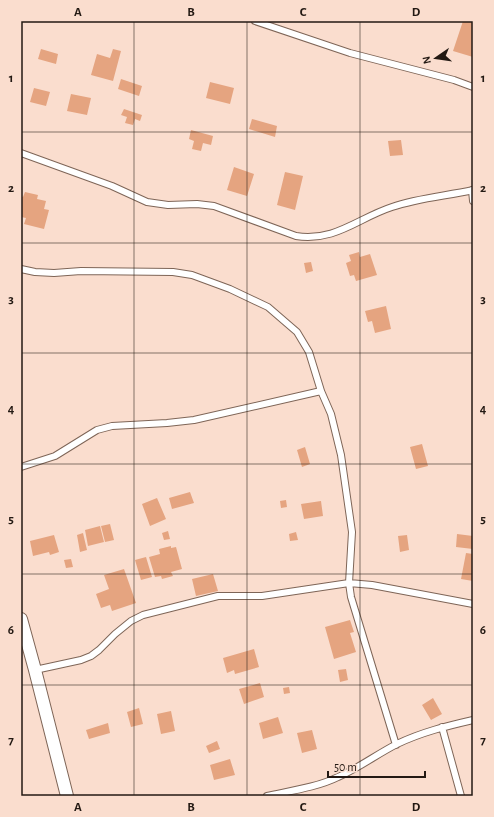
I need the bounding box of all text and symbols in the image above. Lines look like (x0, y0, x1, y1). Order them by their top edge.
text: A (74, 6, 82, 19)
text: B (187, 6, 195, 19)
text: C (300, 6, 307, 19)
text: D (412, 6, 421, 19)
north arrow (416, 38, 456, 78)
text: N (421, 55, 433, 65)
text: 1 (9, 72, 13, 85)
text: 1 (481, 72, 485, 85)
text: 2 (8, 182, 14, 195)
text: 2 (480, 182, 486, 195)
text: 3 (8, 293, 14, 306)
text: 3 (480, 293, 486, 306)
text: 4 (8, 403, 15, 416)
text: 4 (480, 403, 487, 416)
text: 5 (8, 513, 14, 526)
text: 5 (480, 513, 486, 526)
text: 6 (8, 624, 14, 637)
text: 6 (480, 624, 486, 637)
text: 7 (8, 734, 14, 747)
text: 7 (480, 734, 486, 747)
scale bar (328, 753, 425, 779)
text: 50 m (334, 761, 357, 773)
text: A (74, 801, 82, 814)
text: B (187, 801, 195, 814)
text: C (300, 801, 307, 814)
text: D (412, 801, 421, 814)

